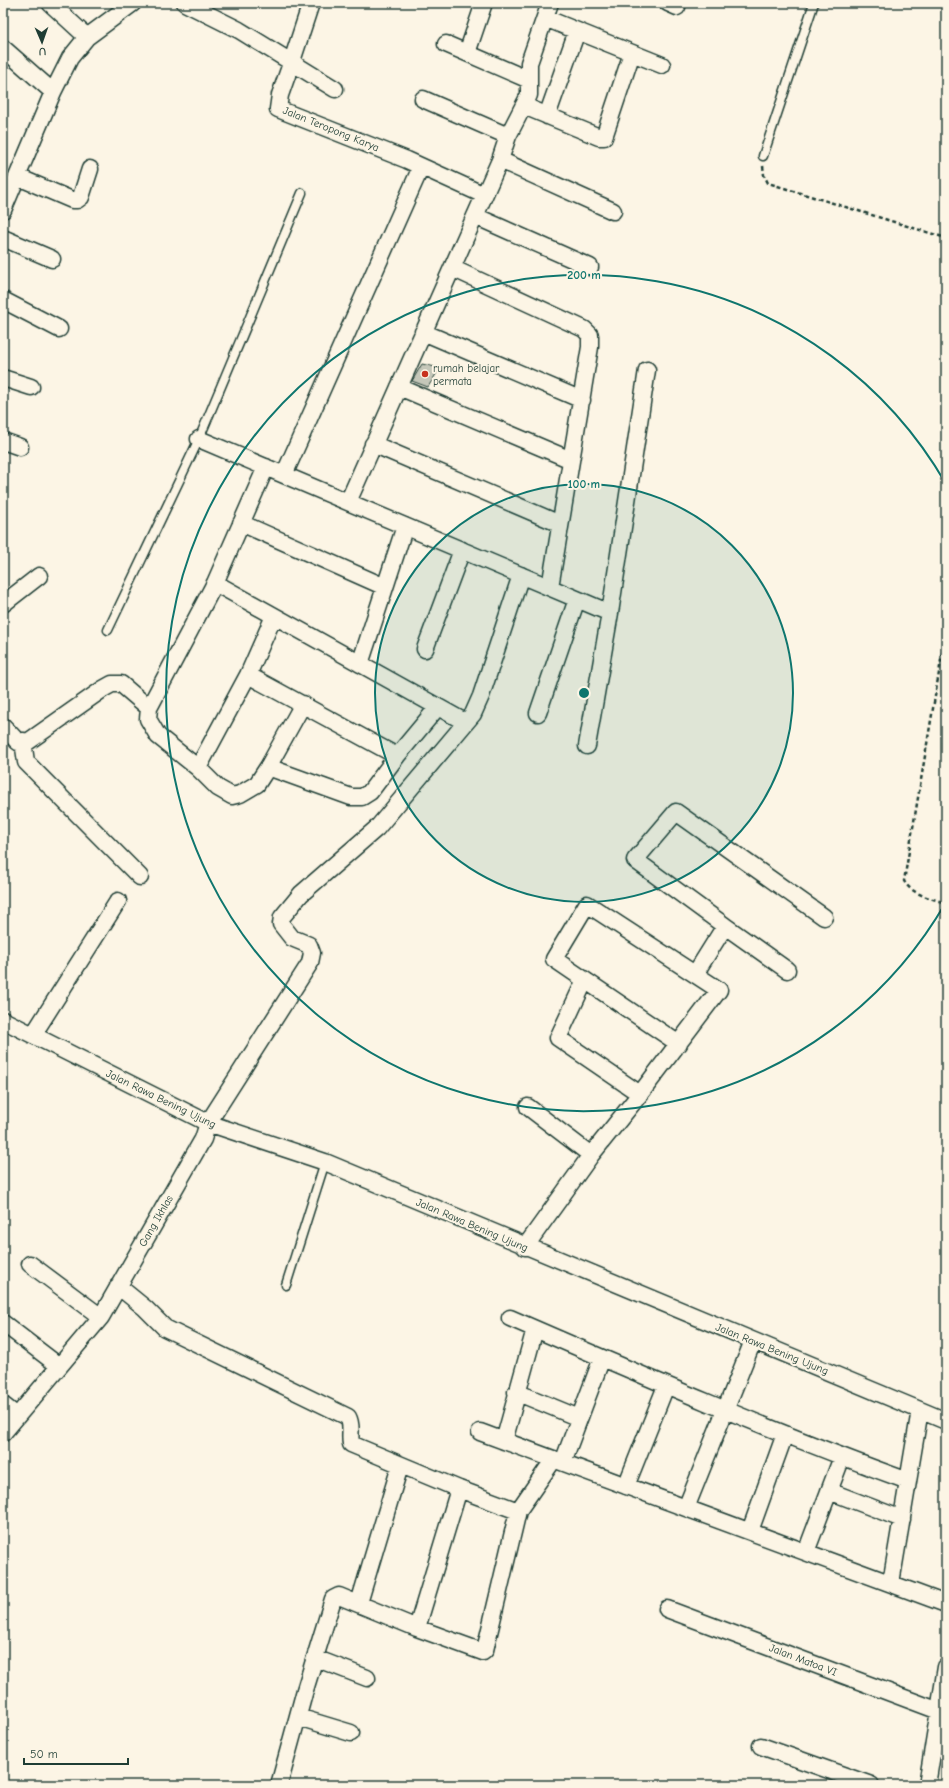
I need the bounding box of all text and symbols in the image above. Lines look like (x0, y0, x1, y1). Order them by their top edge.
north arrow (22, 22, 62, 62)
text: U (38, 45, 46, 58)
street label: Jalan Teropong Karya (281, 104, 381, 154)
text: 200 m (567, 268, 601, 282)
place label: rumah belajar permata (433, 362, 500, 388)
marker: rumah belajar permata (420, 369, 430, 379)
text: 100 m (568, 477, 600, 491)
centre of rings (577, 686, 591, 700)
street label: Jalan Rawa Bening Ujung (104, 1067, 218, 1131)
street label: Gang Ikhlas (136, 1193, 176, 1249)
street label: Jalan Rawa Bening Ujung (414, 1195, 530, 1255)
street label: Jalan Rawa Bening Ujung (714, 1320, 830, 1378)
street label: Jalan Matoa VI (767, 1641, 839, 1679)
scale bar (24, 1740, 128, 1766)
text: 50 m (30, 1747, 58, 1761)

